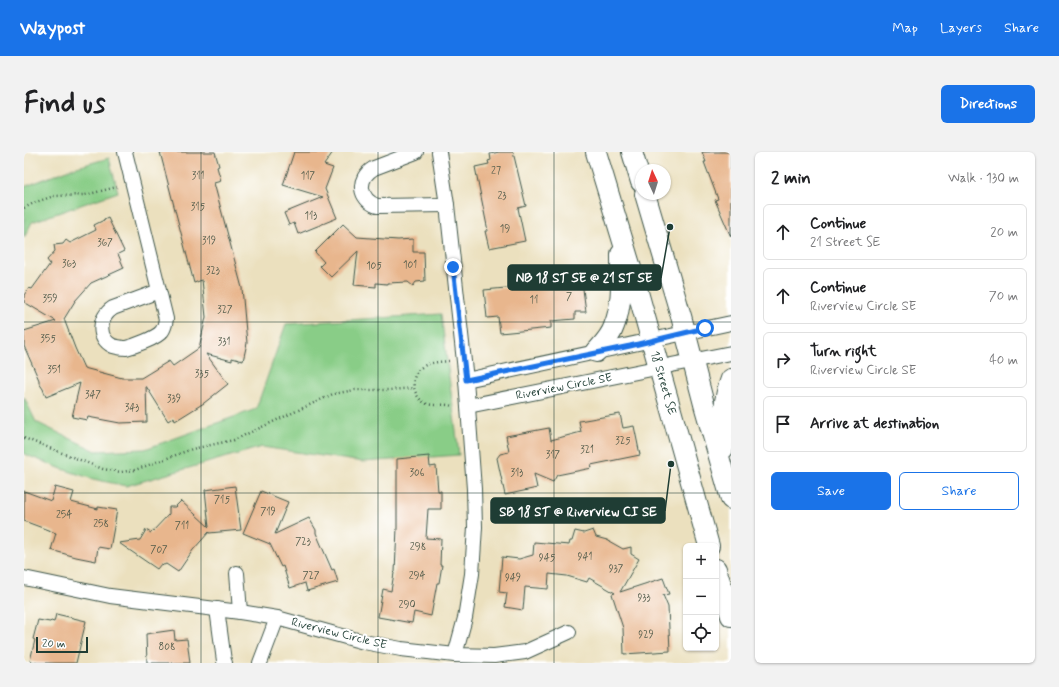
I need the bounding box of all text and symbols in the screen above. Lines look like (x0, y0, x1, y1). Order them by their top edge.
text: Waypost (20, 16, 85, 41)
text: Map (892, 19, 918, 37)
text: Layers (940, 19, 982, 37)
text: Share (1004, 19, 1039, 37)
button: Directions (941, 85, 1035, 123)
text: Find us (24, 86, 105, 123)
north arrow (635, 164, 671, 200)
house number: 27 (491, 165, 501, 178)
text: 2 min (771, 167, 811, 189)
house number: 311 (192, 170, 204, 183)
house number: 117 (301, 170, 316, 183)
text: Walk · 130 m (948, 170, 1019, 187)
house number: 23 (497, 190, 507, 203)
house number: 315 (191, 201, 206, 214)
house number: 113 (305, 210, 317, 223)
text: Continue (810, 214, 866, 234)
icon: ahead (772, 221, 794, 243)
house number: 19 (500, 223, 510, 236)
text: 20 m (990, 224, 1018, 241)
text: 21 Street SE (810, 234, 880, 251)
house number: 319 (202, 235, 216, 248)
house number: 367 (97, 237, 113, 250)
house number: 363 (62, 258, 76, 271)
route end (444, 258, 462, 276)
house number: 101 (403, 259, 417, 272)
house number: 105 (366, 260, 382, 273)
house number: 323 (206, 265, 220, 278)
callout: NB 18 ST SE @ 21 ST SE (508, 265, 661, 290)
text: NB 18 ST SE @ 21 ST SE (516, 270, 653, 287)
text: Continue (810, 278, 866, 298)
icon: ahead (772, 285, 794, 307)
text: 70 m (989, 288, 1018, 305)
house number: 7 (566, 291, 572, 304)
house number: 359 (42, 293, 58, 306)
house number: 11 (530, 294, 538, 307)
text: Riverview Circle SE (810, 298, 916, 315)
house number: 327 (217, 304, 233, 317)
route start (696, 319, 714, 337)
house number: 355 (40, 333, 56, 346)
house number: 331 (218, 336, 230, 349)
text: Turn right (810, 342, 877, 362)
street label: 18 Street SE (646, 349, 680, 417)
icon: right (772, 349, 794, 371)
text: 40 m (989, 352, 1018, 369)
text: Riverview Circle SE (810, 362, 916, 379)
house number: 351 (47, 364, 61, 377)
house number: 335 (195, 368, 210, 381)
street label: Riverview Circle SE (514, 370, 614, 404)
house number: 347 (85, 389, 102, 402)
house number: 339 (167, 393, 181, 406)
house number: 343 (125, 402, 139, 415)
icon: arrive (772, 413, 794, 435)
text: Arrive at destination (810, 414, 939, 434)
house number: 325 (615, 435, 631, 448)
house number: 321 (580, 444, 594, 457)
house number: 317 (546, 449, 561, 462)
house number: 306 (410, 467, 425, 480)
house number: 313 (511, 467, 523, 480)
button: Save (771, 472, 891, 510)
button: Share (899, 472, 1019, 510)
house number: 715 (214, 494, 230, 507)
callout: SB 18 ST @ Riverview CI SE (491, 498, 665, 523)
text: SB 18 ST @ Riverview CI SE (499, 504, 657, 521)
house number: 719 (260, 506, 276, 519)
house number: 254 (56, 509, 72, 522)
house number: 258 (93, 518, 109, 531)
house number: 711 (175, 520, 189, 533)
house number: 723 (295, 536, 311, 549)
house number: 298 (410, 541, 426, 554)
map controls (683, 543, 719, 651)
button: + (683, 543, 719, 579)
house number: 707 (150, 544, 168, 557)
house number: 941 (578, 551, 593, 564)
house number: 945 (539, 552, 556, 565)
house number: 937 (609, 563, 624, 576)
house number: 727 (303, 570, 320, 583)
house number: 294 (409, 570, 425, 583)
house number: 949 (505, 572, 521, 585)
button: − (683, 579, 719, 615)
house number: 933 (637, 592, 651, 605)
house number: 290 (399, 599, 415, 612)
street label: Riverview Circle SE (289, 614, 389, 654)
button: locate (683, 615, 719, 651)
house number: 929 (638, 629, 654, 642)
scale bar (36, 635, 88, 654)
text: 20 m (42, 637, 65, 651)
house number: 808 (159, 641, 175, 654)

